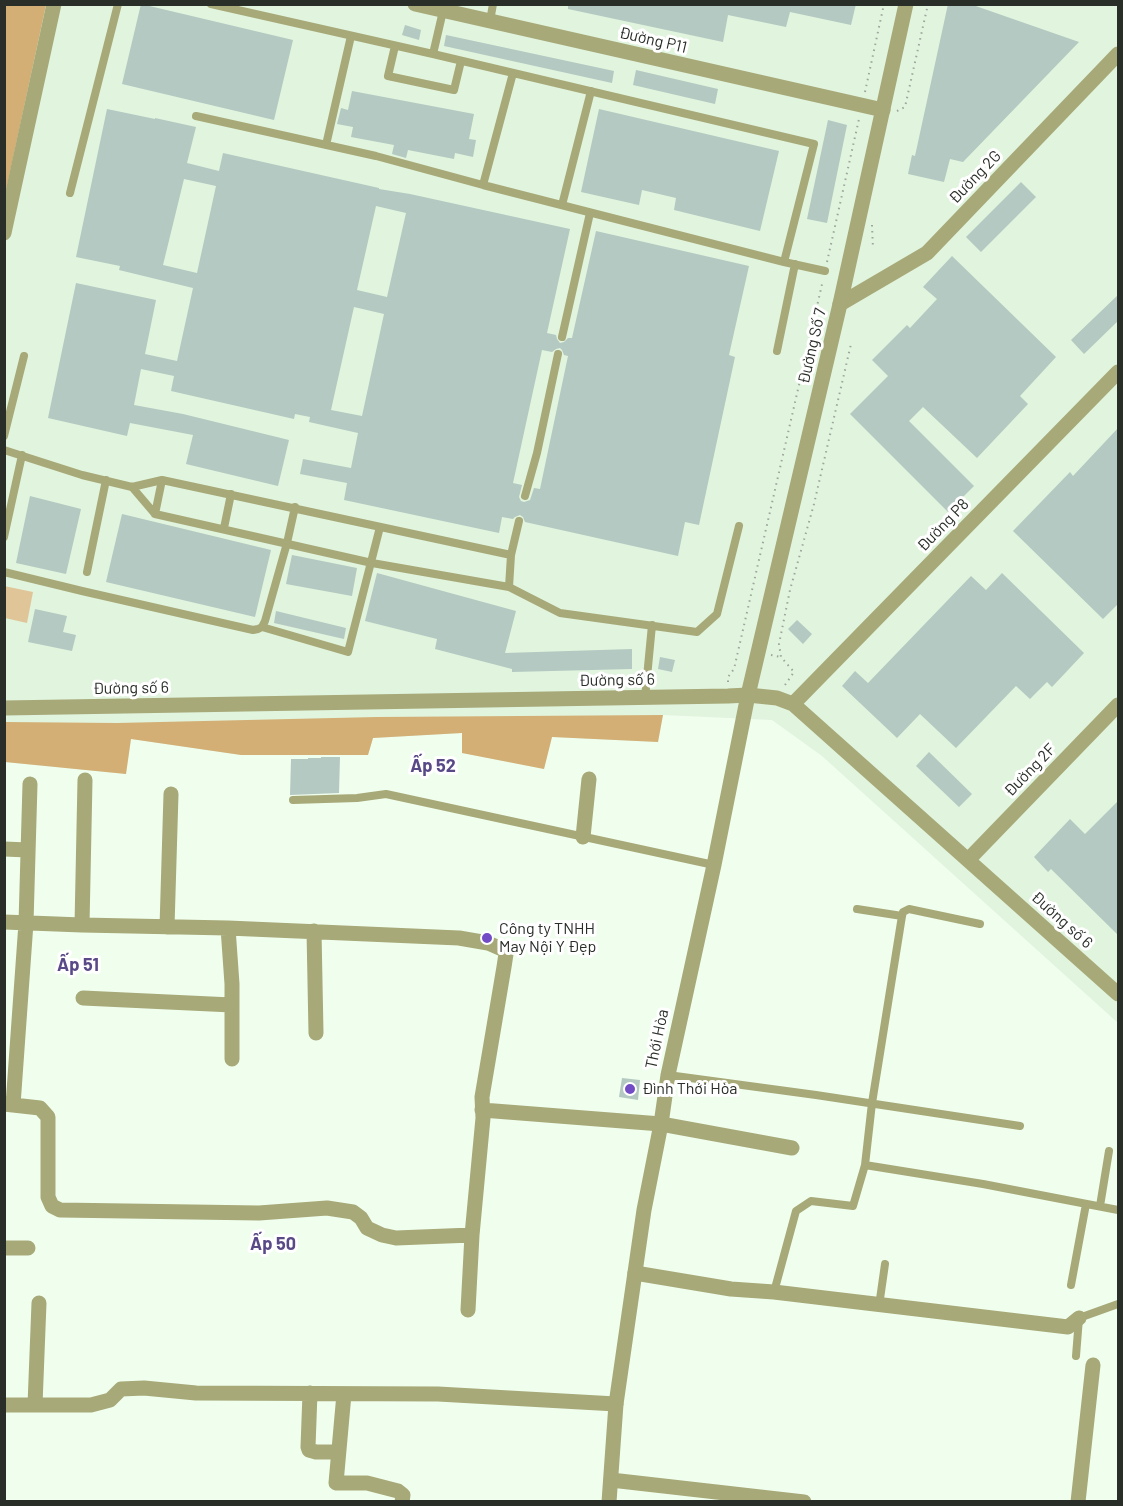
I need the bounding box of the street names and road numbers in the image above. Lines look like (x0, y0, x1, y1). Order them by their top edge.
street label: Đường P11 (617, 23, 689, 57)
street label: Đường 2G (945, 146, 1005, 208)
street label: Đường Số 7 (794, 306, 830, 386)
street label: Đường P8 (913, 495, 973, 555)
street label: Đường số 6 (579, 670, 655, 690)
street label: Đường số 6 (93, 678, 169, 698)
street label: Đường 2F (1000, 740, 1060, 800)
street label: Đường số 6 (1027, 887, 1097, 953)
street label: Thới Hòa (641, 1007, 673, 1071)

